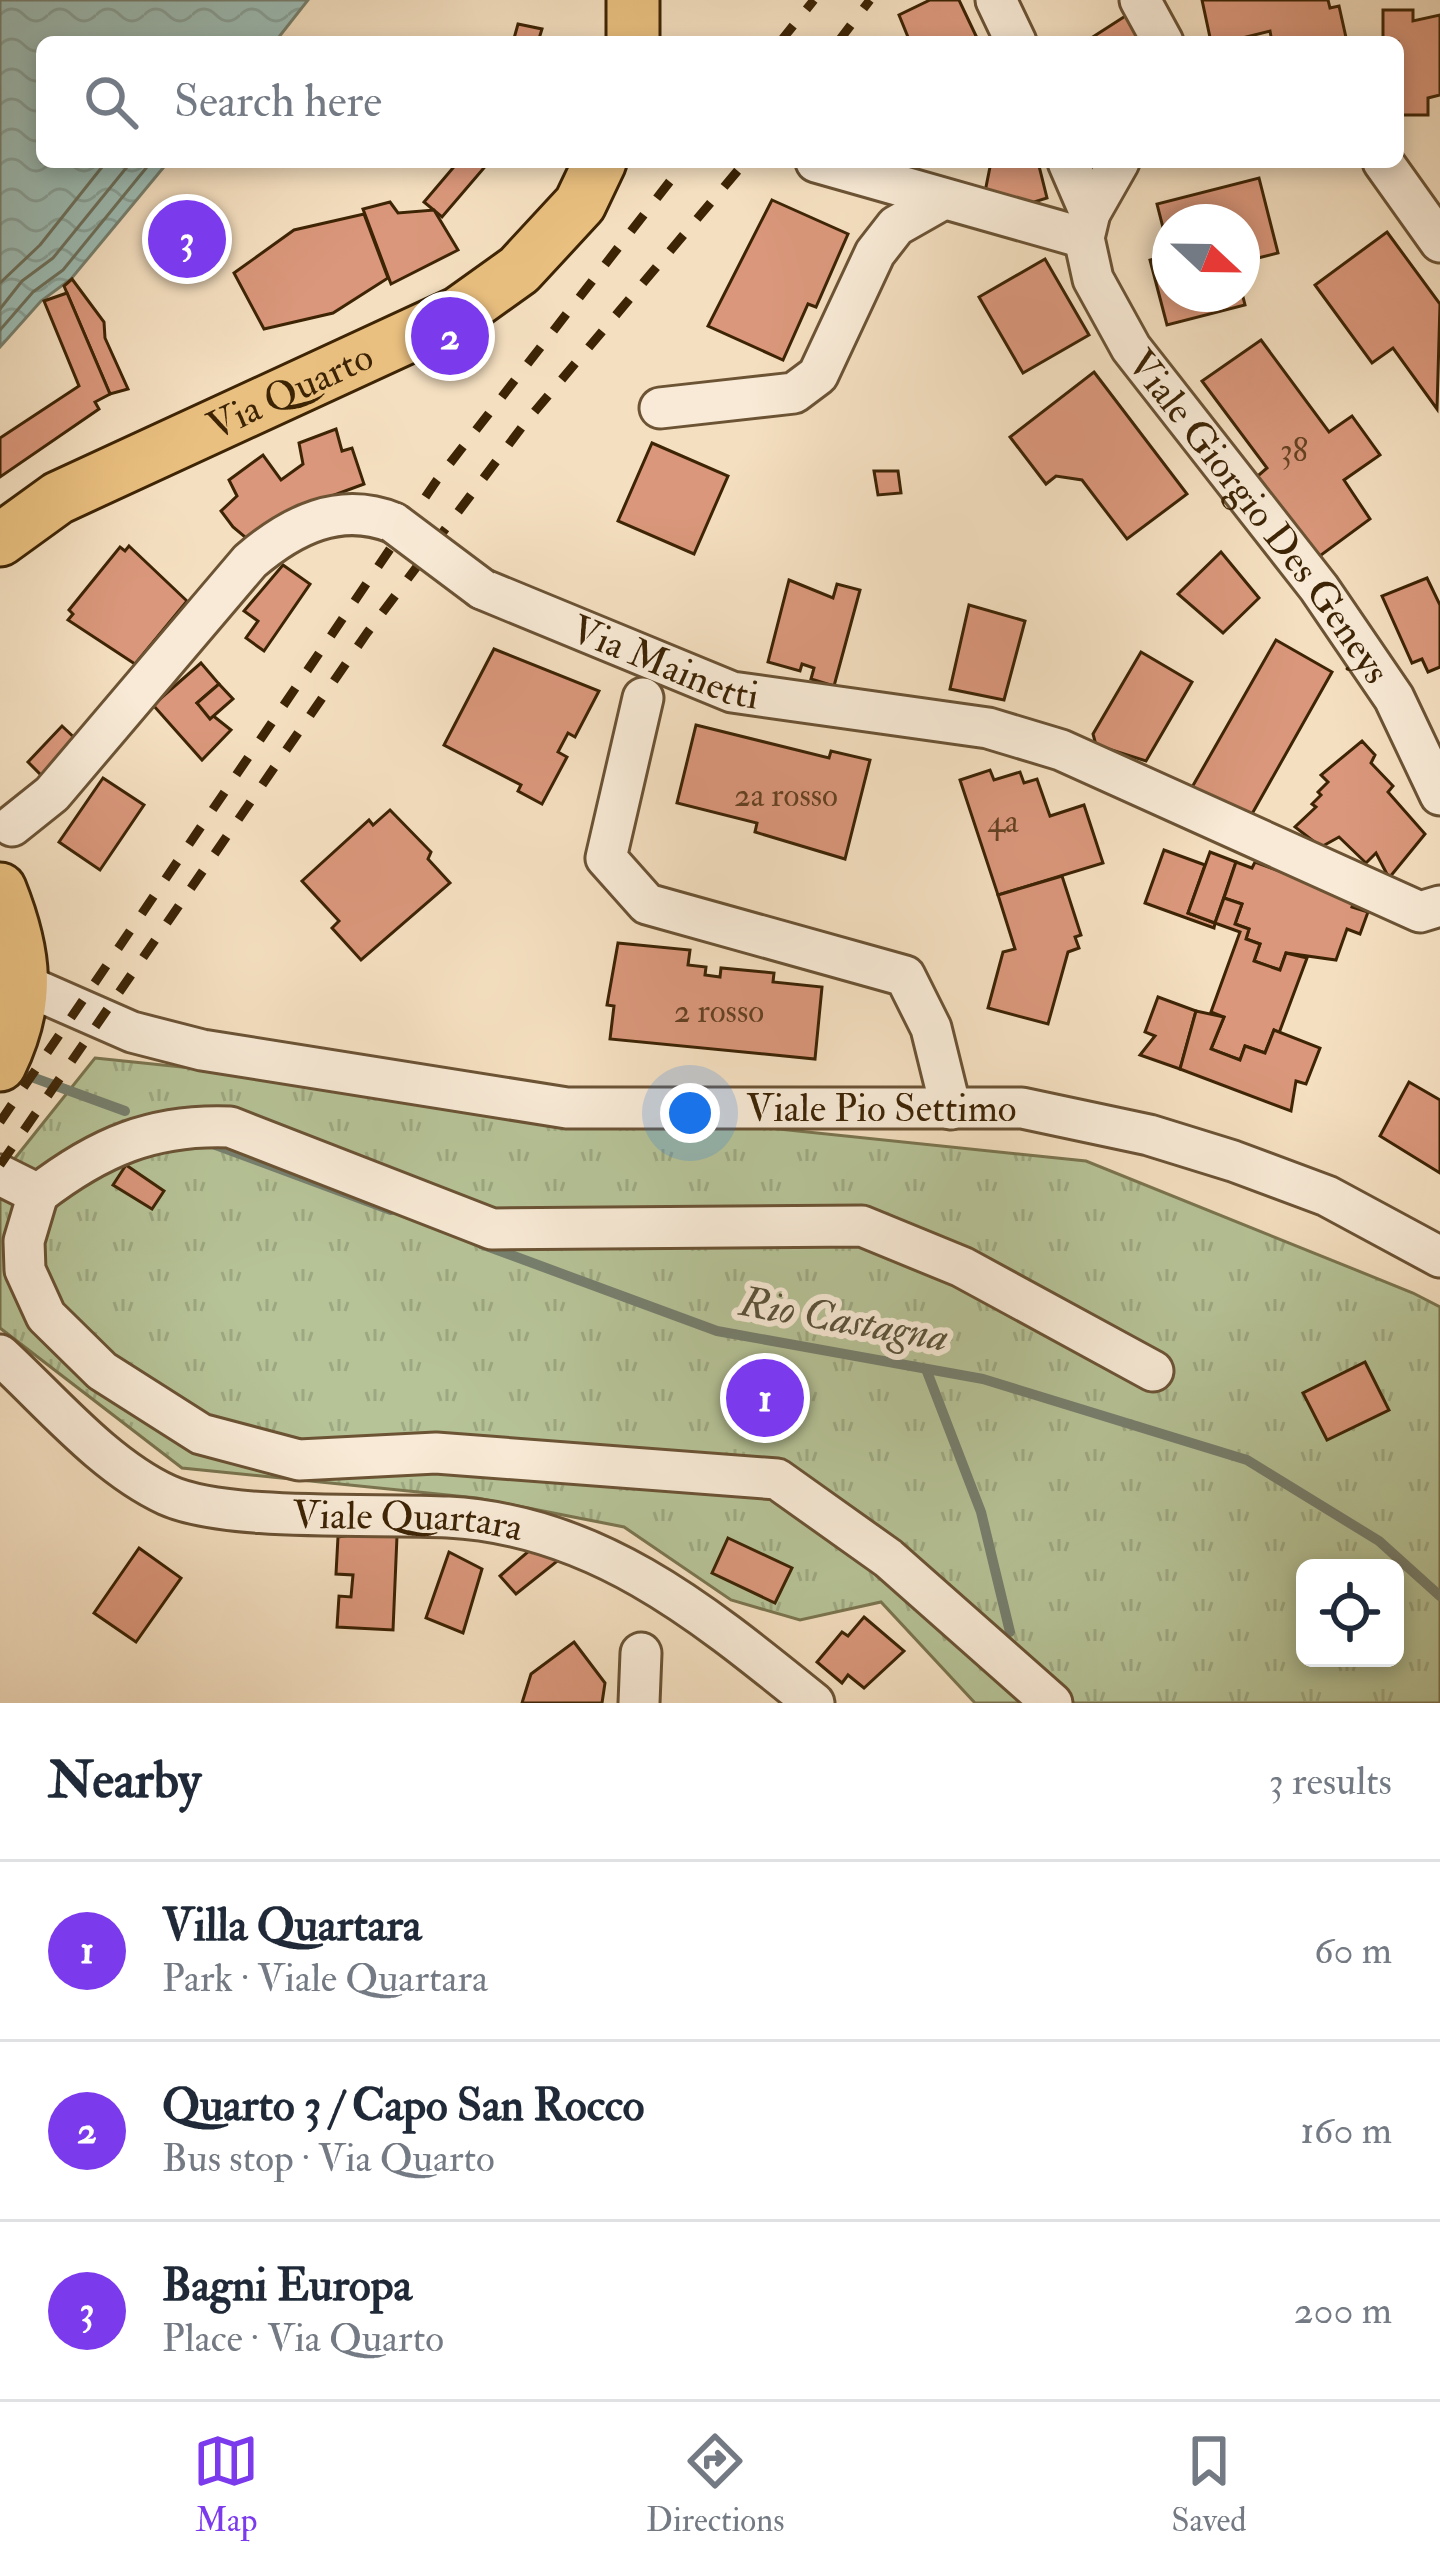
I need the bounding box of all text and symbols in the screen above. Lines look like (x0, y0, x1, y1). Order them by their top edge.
search box (36, 36, 1404, 168)
icon: search (78, 69, 144, 135)
text: Search here (174, 74, 382, 130)
pin: 3 (148, 194, 226, 284)
north arrow (1152, 204, 1260, 312)
pin: 2 (411, 291, 489, 381)
street label: Via Quarto (199, 332, 381, 450)
street label: Viale Giorgio Des Geneys (1117, 340, 1401, 693)
house number: 38 (1280, 430, 1308, 471)
street label: Via Mainetti (564, 604, 762, 720)
house number: 2a rosso (734, 775, 838, 816)
house number: 4a (987, 801, 1019, 842)
house number: 2 rosso (674, 991, 764, 1032)
your location (660, 1083, 720, 1143)
street label: Viale Pio Settimo (746, 1084, 1017, 1133)
water label: Rio Castagna (735, 1276, 952, 1364)
pin: 1 (726, 1353, 804, 1443)
street label: Viale Quartara (292, 1490, 529, 1552)
map controls (1296, 1559, 1404, 1667)
button: locate (1296, 1559, 1404, 1667)
text: Nearby (48, 1749, 201, 1813)
text: 3 results (1269, 1757, 1392, 1806)
text: Villa Quartara (162, 1898, 422, 1954)
text: 1 (80, 1926, 94, 1975)
text: 60 m (1314, 1926, 1392, 1975)
text: Park · Viale Quartara (162, 1954, 488, 2003)
text: Quarto 3 / Capo San Rocco (162, 2078, 644, 2134)
text: 2 (77, 2106, 97, 2155)
text: 160 m (1300, 2106, 1392, 2155)
text: Bus stop · Via Quarto (162, 2134, 495, 2183)
text: Bagni Europa (162, 2258, 412, 2314)
text: 3 (80, 2286, 94, 2335)
text: 200 m (1294, 2286, 1392, 2335)
text: Place · Via Quarto (162, 2314, 444, 2363)
tab: Map (193, 2428, 259, 2541)
tab: Directions (646, 2428, 785, 2541)
tab: Saved (1171, 2428, 1247, 2541)

